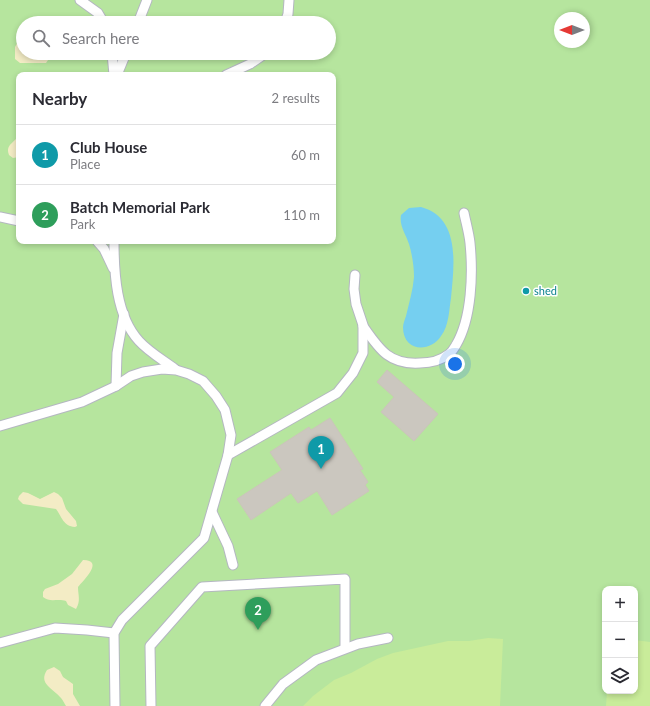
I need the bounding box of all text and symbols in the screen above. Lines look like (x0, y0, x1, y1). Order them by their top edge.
north arrow (554, 12, 590, 48)
search box (16, 16, 336, 60)
icon: search (30, 27, 52, 49)
text: Search here (62, 29, 139, 47)
text: Nearby (32, 88, 87, 109)
text: 2 results (272, 90, 320, 106)
text: Club House (70, 138, 147, 156)
text: 1 (41, 147, 49, 163)
text: 60 m (291, 147, 320, 163)
text: Place (70, 156, 100, 172)
text: Batch Memorial Park (70, 198, 210, 216)
text: 2 (41, 207, 49, 223)
text: 110 m (283, 207, 320, 223)
text: Park (70, 216, 95, 232)
place label: shed (534, 284, 557, 297)
marker: shed (521, 286, 531, 296)
your location (445, 354, 465, 374)
pin: 1 (308, 436, 334, 469)
map controls (602, 586, 638, 694)
button: + (602, 586, 638, 622)
pin: 2 (245, 597, 271, 630)
button: − (602, 622, 638, 658)
button: layers (602, 658, 638, 694)

